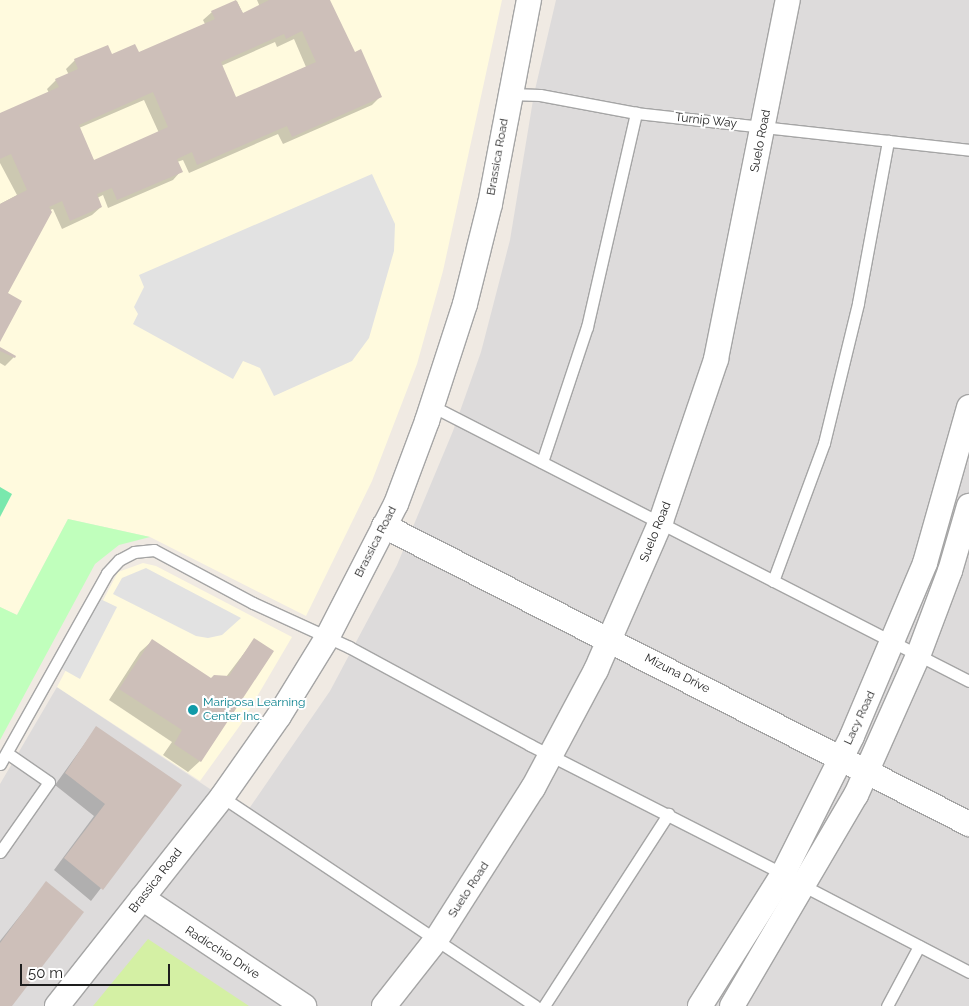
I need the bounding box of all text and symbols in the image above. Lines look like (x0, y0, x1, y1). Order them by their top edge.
street label: Suelo Road (748, 108, 774, 174)
street label: Turnip Way (674, 111, 738, 131)
street label: Brassica Road (484, 117, 512, 197)
street label: Suelo Road (637, 500, 675, 564)
street label: Brassica Road (352, 504, 400, 580)
street label: Mizuna Drive (642, 651, 712, 697)
street label: Lacy Road (841, 689, 879, 747)
place label: Mariposa Learning Center Inc. (203, 696, 305, 724)
marker: Mariposa Learning Center Inc. (187, 704, 199, 716)
street label: Brassica Road (126, 846, 186, 916)
street label: Suelo Road (446, 859, 492, 921)
street label: Radicchio Drive (182, 924, 262, 982)
scale bar (22, 954, 172, 986)
text: 50 m (28, 964, 63, 982)

